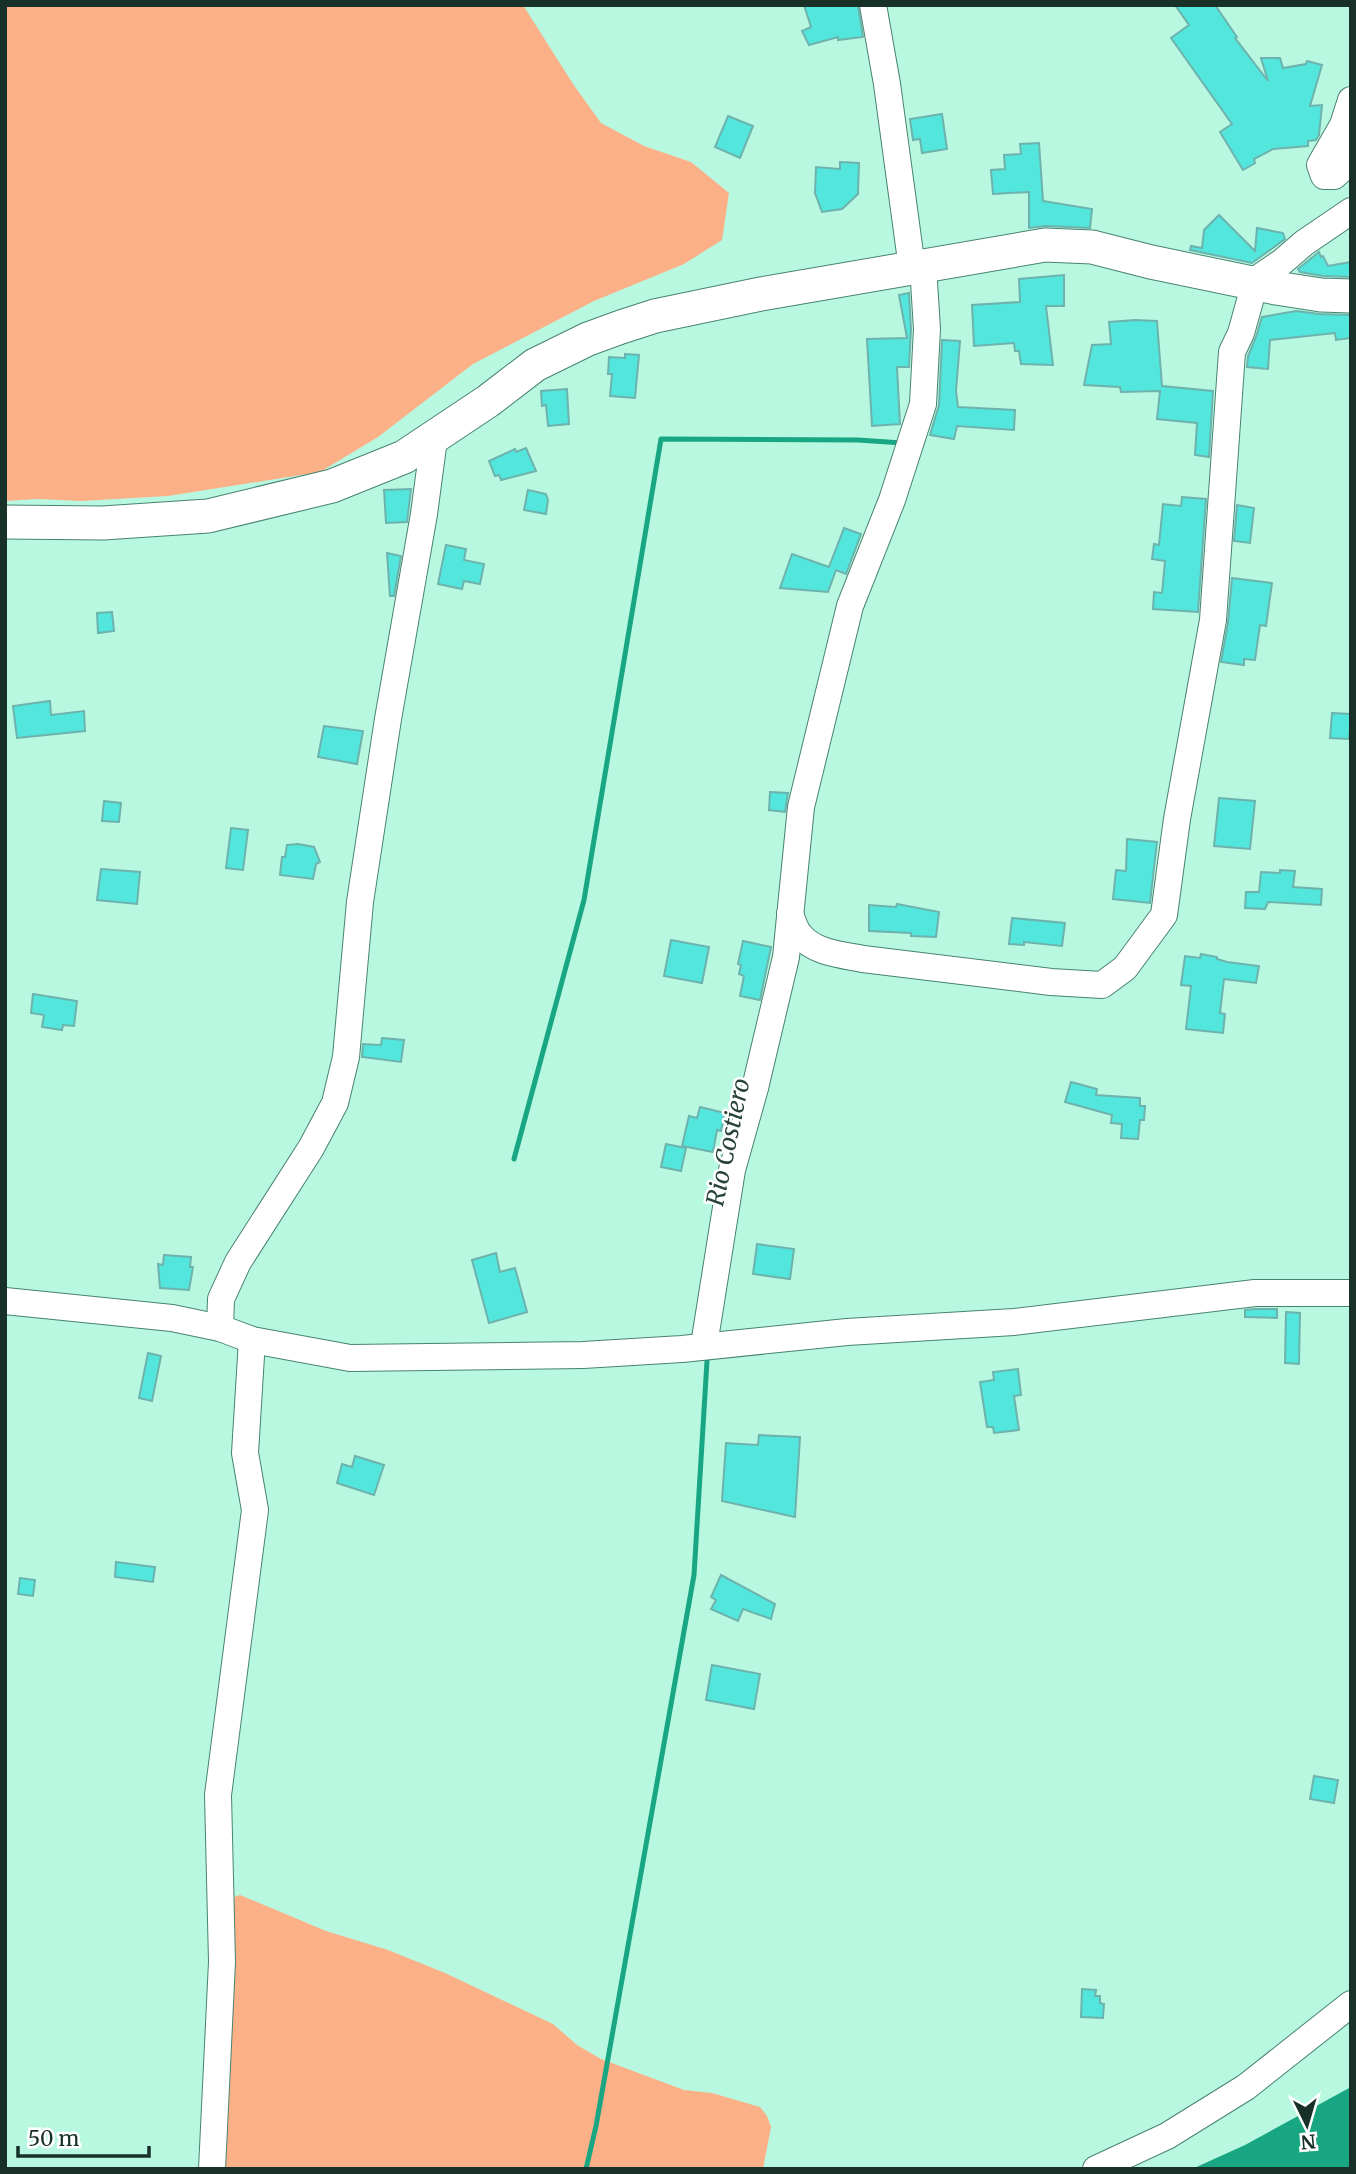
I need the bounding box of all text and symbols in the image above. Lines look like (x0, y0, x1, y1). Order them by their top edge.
water label: Rio Costiero (699, 1075, 757, 1209)
north arrow (1272, 2090, 1342, 2160)
scale bar (18, 2114, 149, 2158)
text: 50 m (28, 2125, 79, 2152)
text: N (1300, 2129, 1317, 2155)

